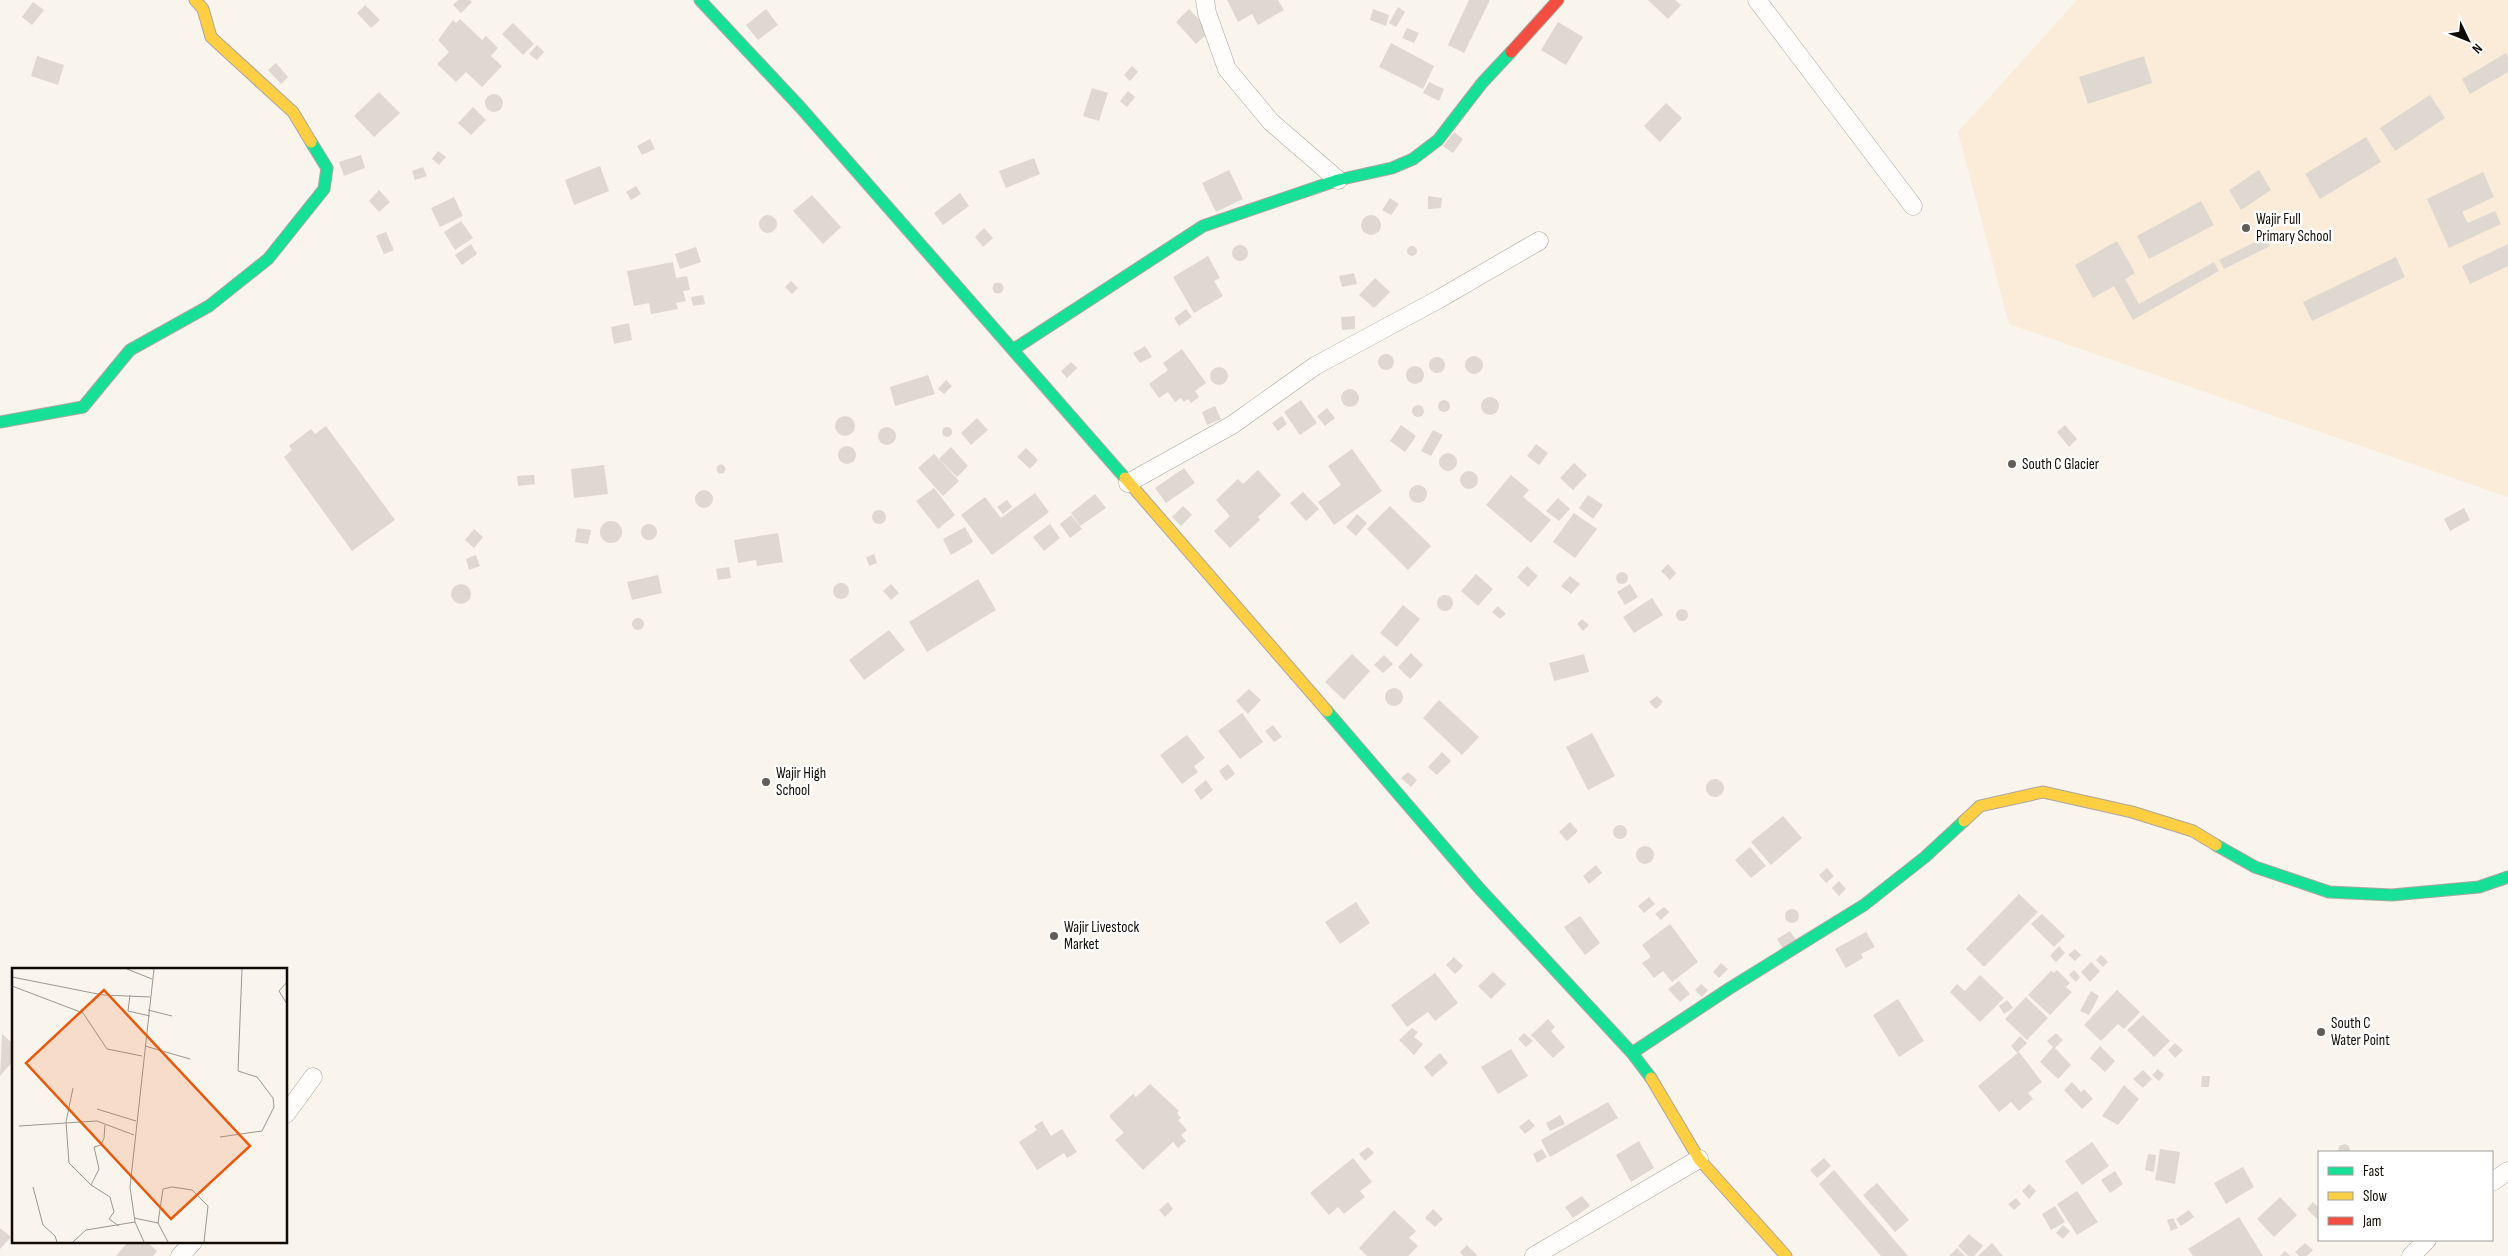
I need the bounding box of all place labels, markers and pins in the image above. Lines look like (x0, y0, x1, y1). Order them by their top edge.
place label: Wajir Full Primary School (2256, 210, 2332, 246)
marker: Wajir Full Primary School (2240, 222, 2252, 234)
place label: South C Glacier (2022, 455, 2100, 474)
marker: South C Glacier (2006, 458, 2018, 470)
place label: Wajir High School (776, 764, 826, 800)
marker: Wajir High School (760, 776, 772, 788)
place label: Wajir Livestock Market (1064, 918, 1139, 954)
marker: Wajir Livestock Market (1048, 930, 1060, 942)
place label: South C Water Point (2331, 1014, 2390, 1050)
marker: South C Water Point (2315, 1026, 2327, 1038)

